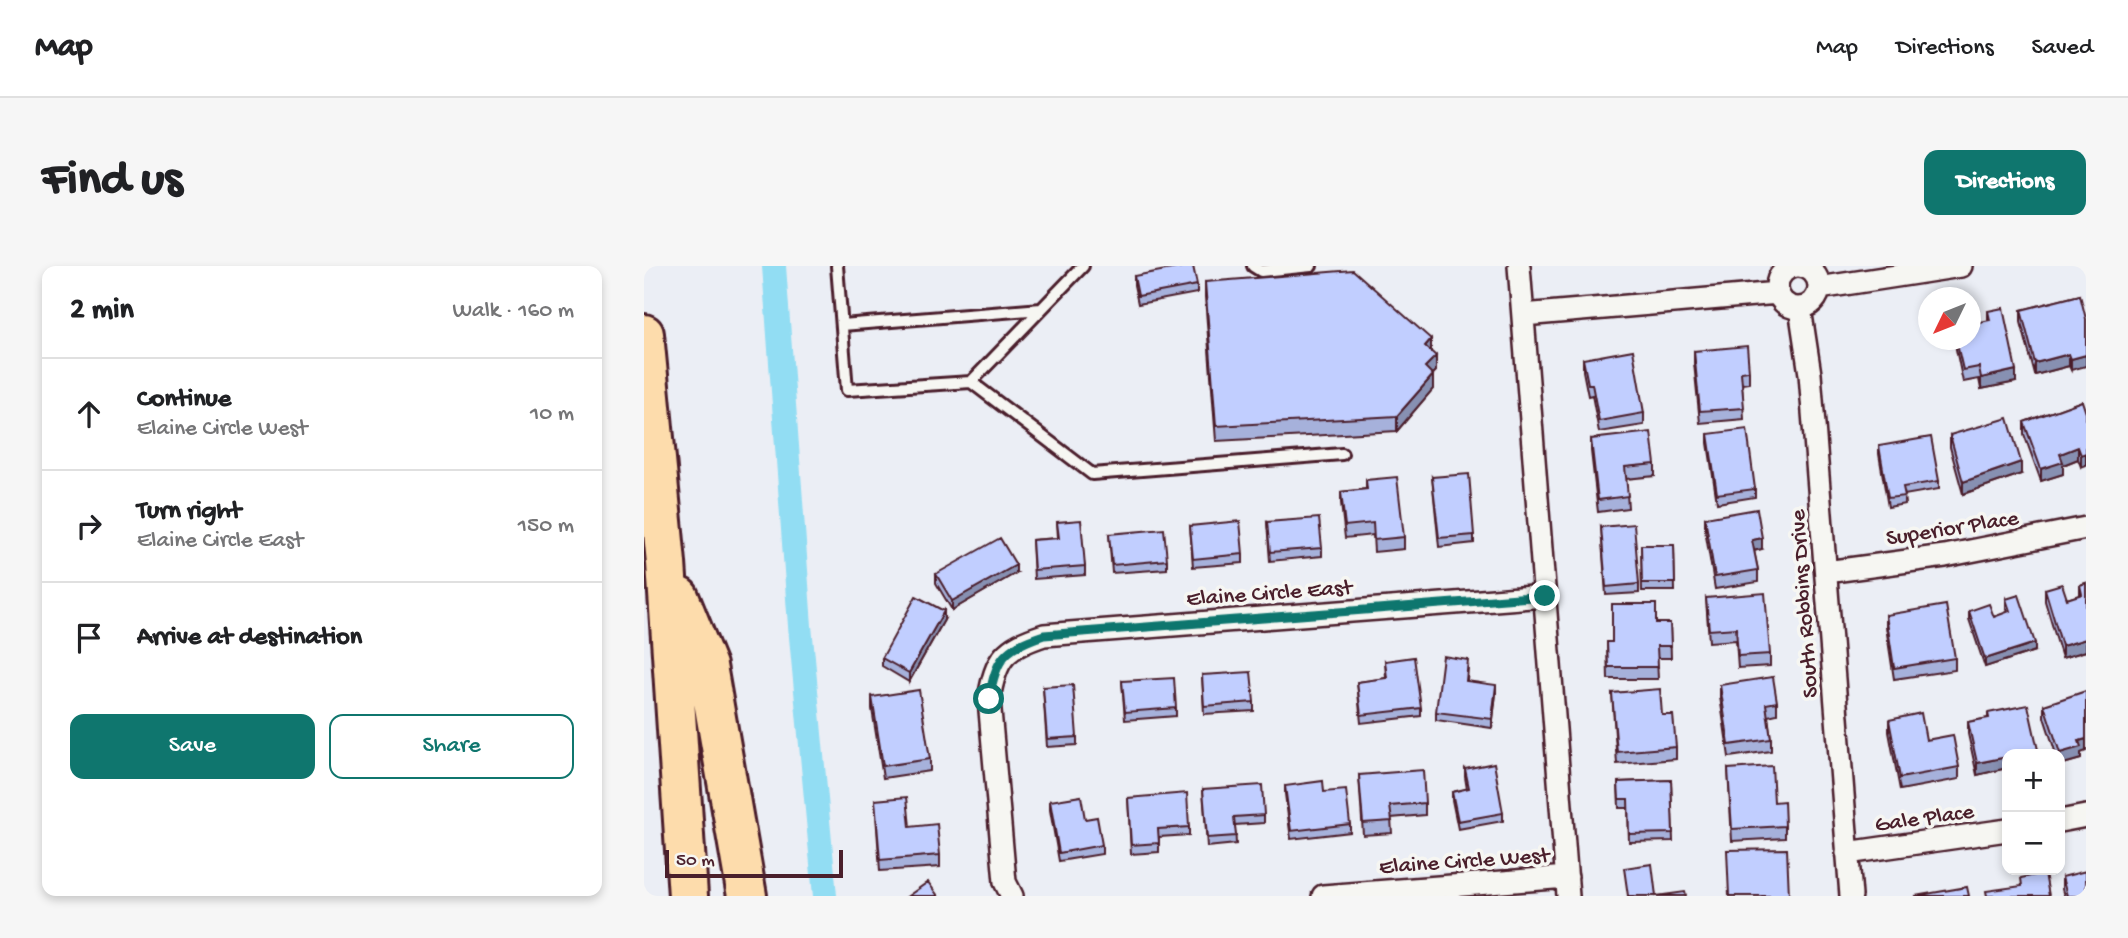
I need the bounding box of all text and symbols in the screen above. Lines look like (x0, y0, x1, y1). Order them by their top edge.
text: Map (35, 29, 92, 67)
text: Map (1816, 34, 1858, 63)
text: Directions (1896, 34, 1994, 63)
text: Saved (2032, 34, 2093, 63)
button: Directions (1924, 150, 2086, 215)
text: Find us (42, 153, 182, 211)
north arrow (1918, 287, 1981, 350)
text: 2 min (70, 294, 134, 329)
text: Walk · 160 m (452, 298, 574, 325)
text: Continue (137, 385, 231, 416)
icon: ahead (70, 395, 108, 433)
text: 10 m (530, 401, 574, 428)
text: Elaine Circle West (137, 416, 307, 443)
text: Turn right (137, 497, 241, 528)
street label: Superior Place (1884, 506, 2022, 553)
icon: right (70, 507, 108, 545)
street label: South Robbins Drive (1785, 508, 1826, 699)
text: 150 m (518, 513, 574, 540)
text: Elaine Circle East (137, 528, 303, 555)
street label: Elaine Circle East (1185, 575, 1355, 614)
route end (1529, 580, 1560, 611)
icon: arrive (70, 619, 108, 657)
text: Arrive at destination (137, 623, 362, 654)
route start (973, 683, 1004, 714)
button: Save (70, 714, 315, 779)
button: Share (329, 714, 574, 779)
map controls (2002, 749, 2065, 875)
button: + (2002, 749, 2065, 812)
street label: Gale Place (1873, 799, 1977, 840)
button: − (2002, 812, 2065, 875)
street label: Elaine Circle West (1378, 843, 1552, 882)
scale bar (665, 847, 844, 879)
text: 50 m (676, 850, 715, 873)

